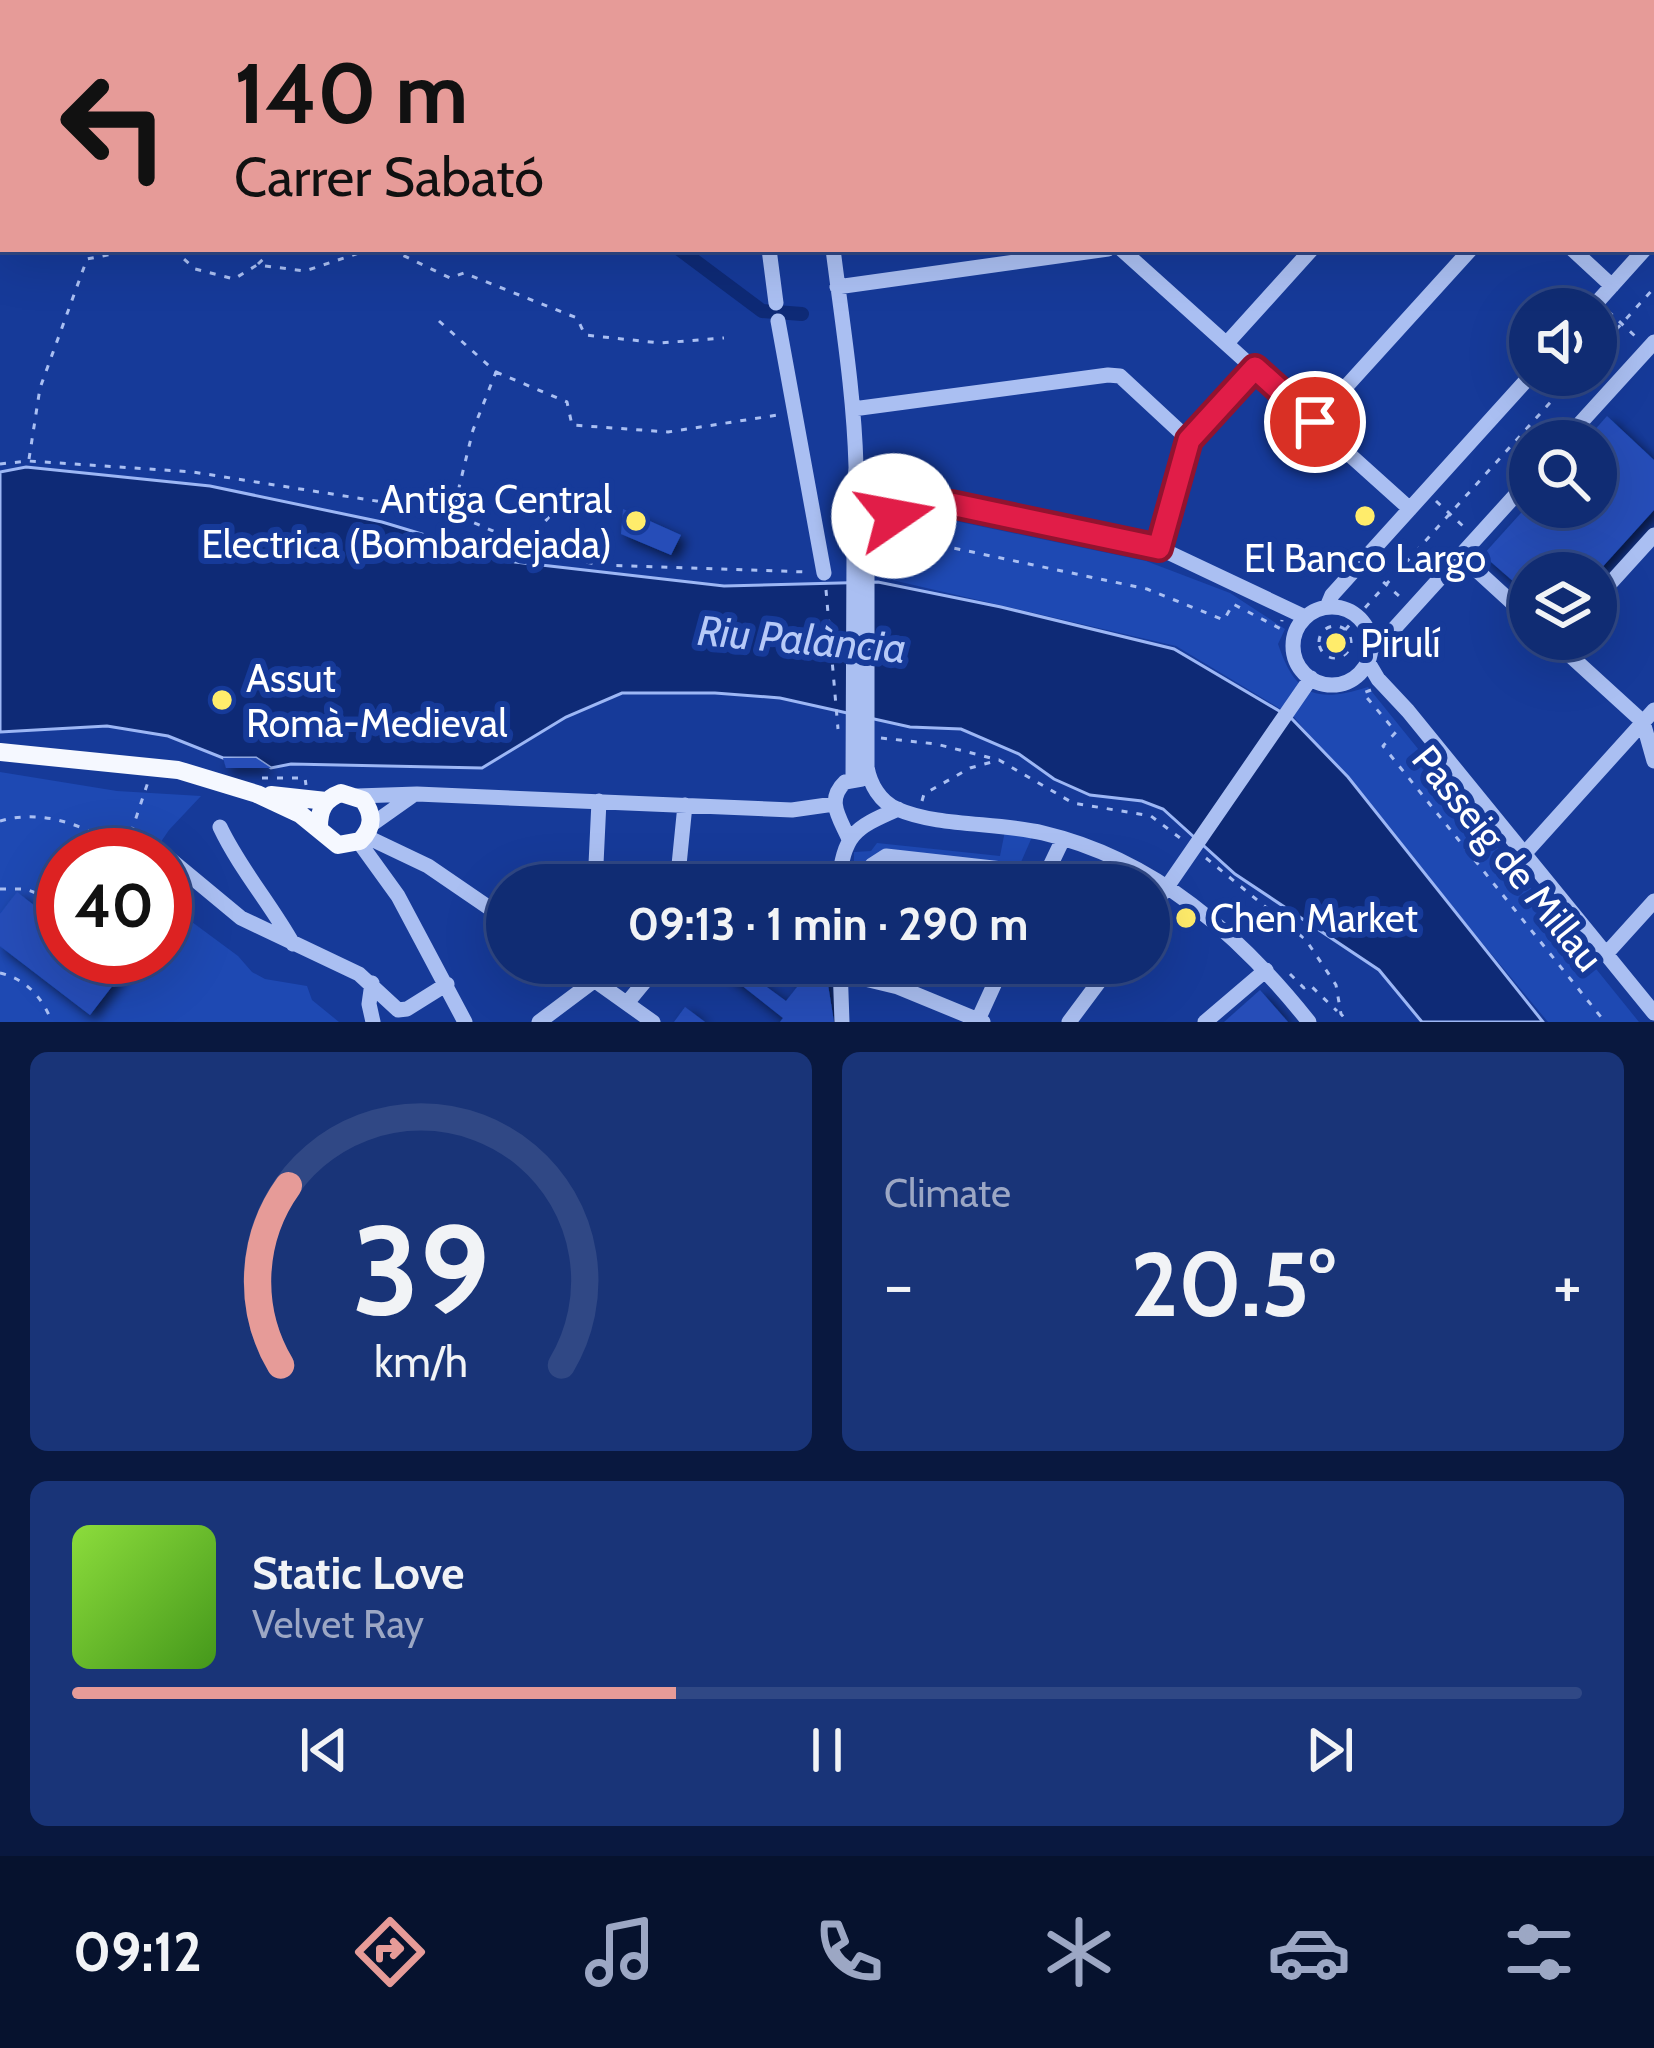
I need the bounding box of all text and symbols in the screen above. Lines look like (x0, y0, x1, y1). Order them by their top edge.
text: 140 m (234, 42, 468, 144)
icon: left (36, 48, 192, 204)
text: Carrer Sabató (234, 144, 544, 210)
map controls (1509, 288, 1617, 660)
button: sound (1509, 288, 1617, 396)
pin (1264, 371, 1366, 473)
icon: arrive (1282, 389, 1348, 455)
button: search (1509, 420, 1617, 528)
position arrow (831, 453, 957, 579)
place label: Antiga Central Electrica (Bombardejada) (201, 475, 612, 568)
marker: El Banco Largo (1352, 503, 1378, 529)
marker: Antiga Central Electrica (Bombardejada) (623, 508, 649, 534)
place label: El Banco Largo (1244, 534, 1486, 582)
button: layers (1509, 552, 1617, 660)
water label: Riu Palància (695, 604, 909, 674)
place label: Pirulí (1360, 619, 1441, 667)
marker: Pirulí (1323, 630, 1349, 656)
place label: Assut Romà-Medieval (246, 654, 507, 747)
marker: Assut Romà-Medieval (209, 687, 235, 713)
street label: Passeig de Millau (1402, 735, 1614, 981)
speed limit sign: 40 (36, 828, 192, 984)
place label: Chen Market (1210, 894, 1418, 942)
text: 09:13 · 1 min · 290 m (628, 897, 1028, 951)
marker: Chen Market (1173, 905, 1199, 931)
text: Climate (884, 1169, 1011, 1217)
text: 39 (352, 1194, 490, 1345)
text: 20.5° (1131, 1229, 1335, 1339)
text: − (884, 1244, 913, 1325)
text: + (1553, 1244, 1582, 1325)
text: km/h (374, 1335, 468, 1387)
text: Static Love (252, 1546, 465, 1600)
text: Velvet Ray (252, 1600, 424, 1648)
icon: previous (291, 1717, 357, 1783)
icon: pause (794, 1717, 860, 1783)
icon: next (1297, 1717, 1363, 1783)
icon: directions (348, 1910, 432, 1994)
icon: music (578, 1910, 662, 1994)
icon: phone (807, 1910, 891, 1994)
icon: climate (1037, 1910, 1121, 1994)
icon: car (1267, 1910, 1351, 1994)
icon: filters (1497, 1910, 1581, 1994)
text: 09:12 (73, 1919, 202, 1985)

